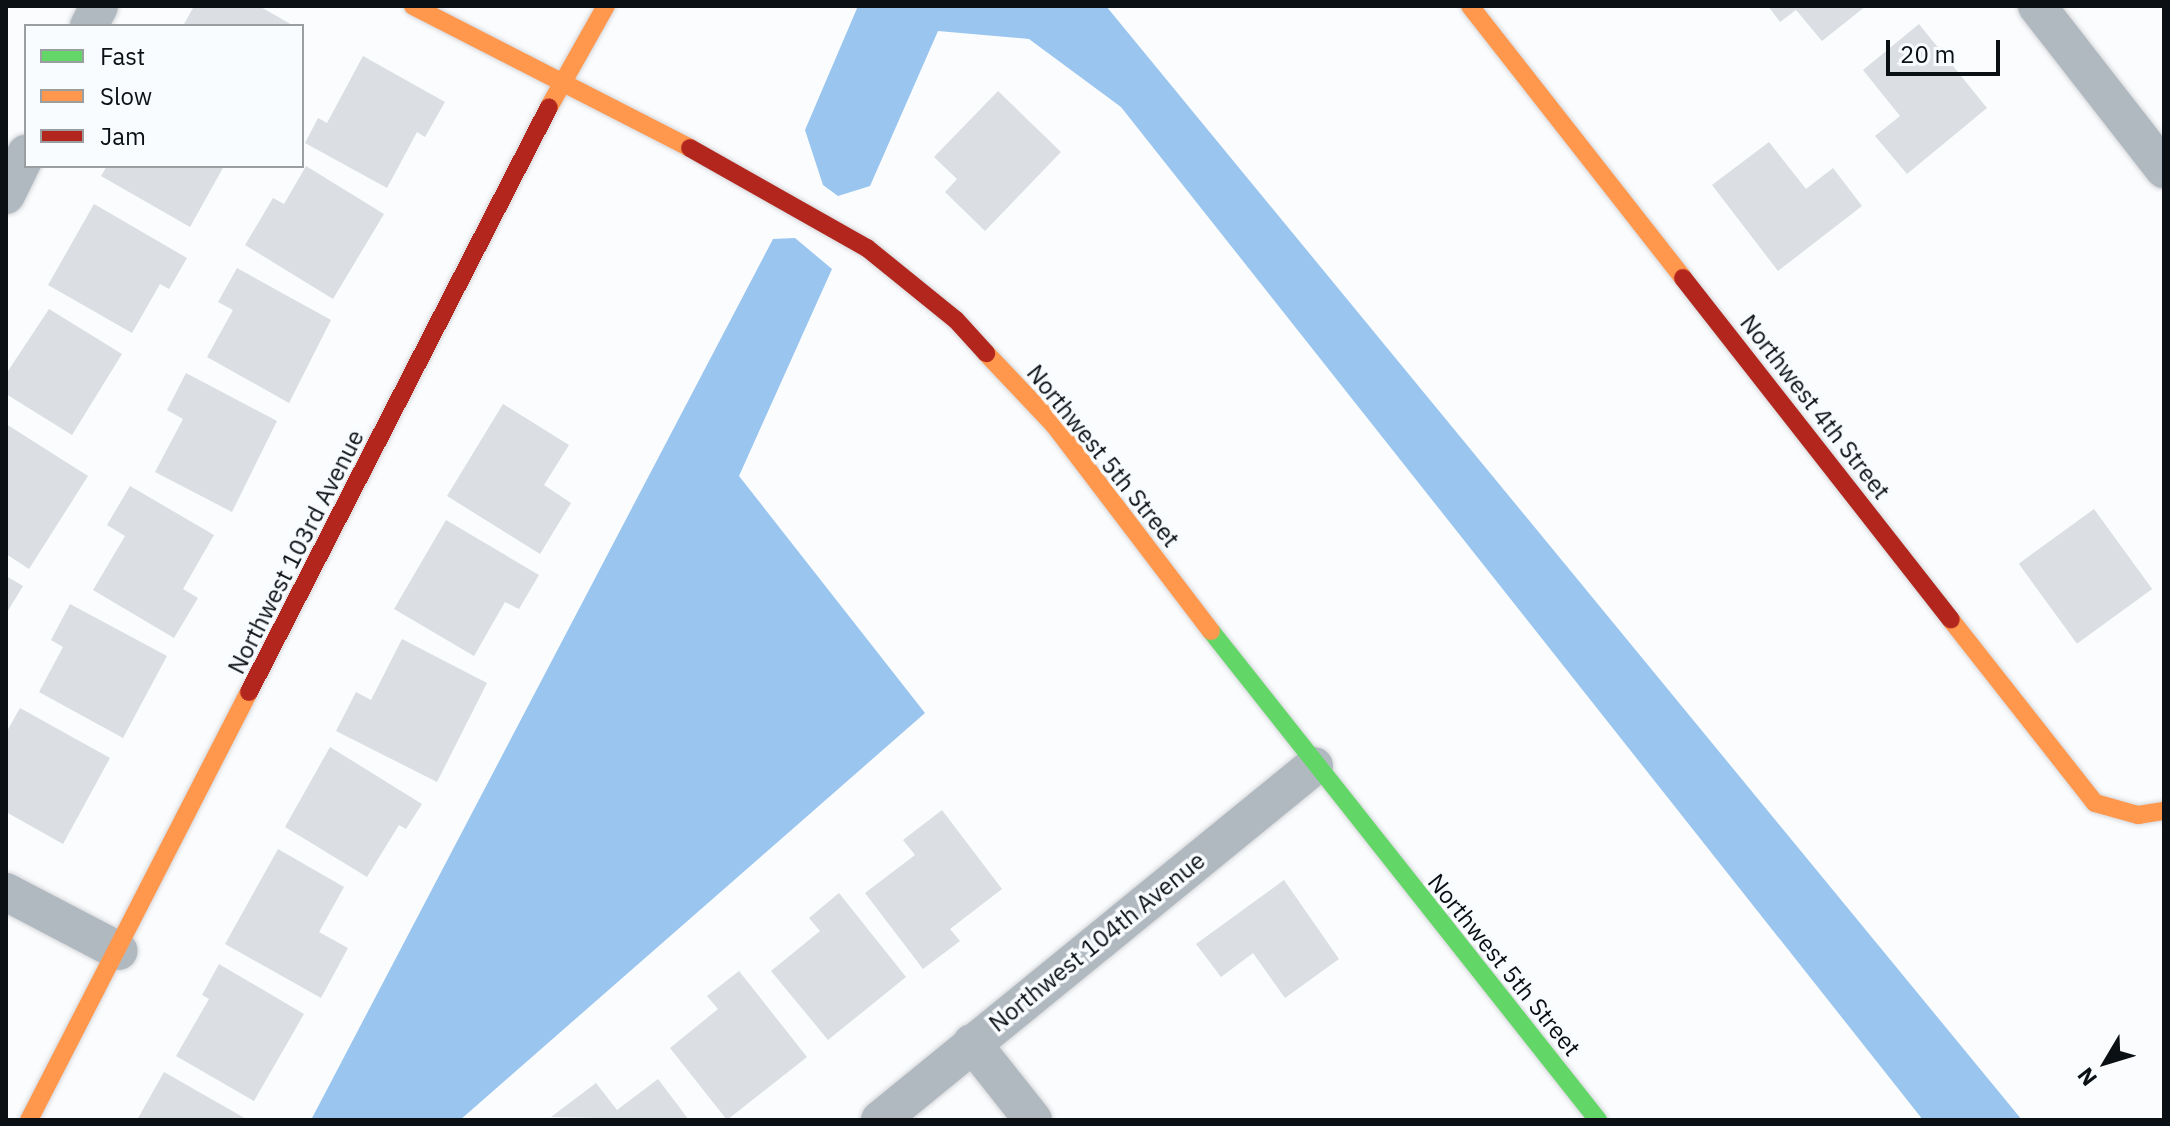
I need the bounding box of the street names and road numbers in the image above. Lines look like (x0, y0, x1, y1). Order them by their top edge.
street label: Northwest 4th Street (1734, 309, 1896, 505)
street label: Northwest 5th Street (1021, 359, 1185, 553)
street label: Northwest 103rd Avenue (222, 425, 370, 679)
street label: Northwest 104th Avenue (983, 846, 1211, 1038)
street label: Northwest 5th Street (1422, 868, 1586, 1062)

